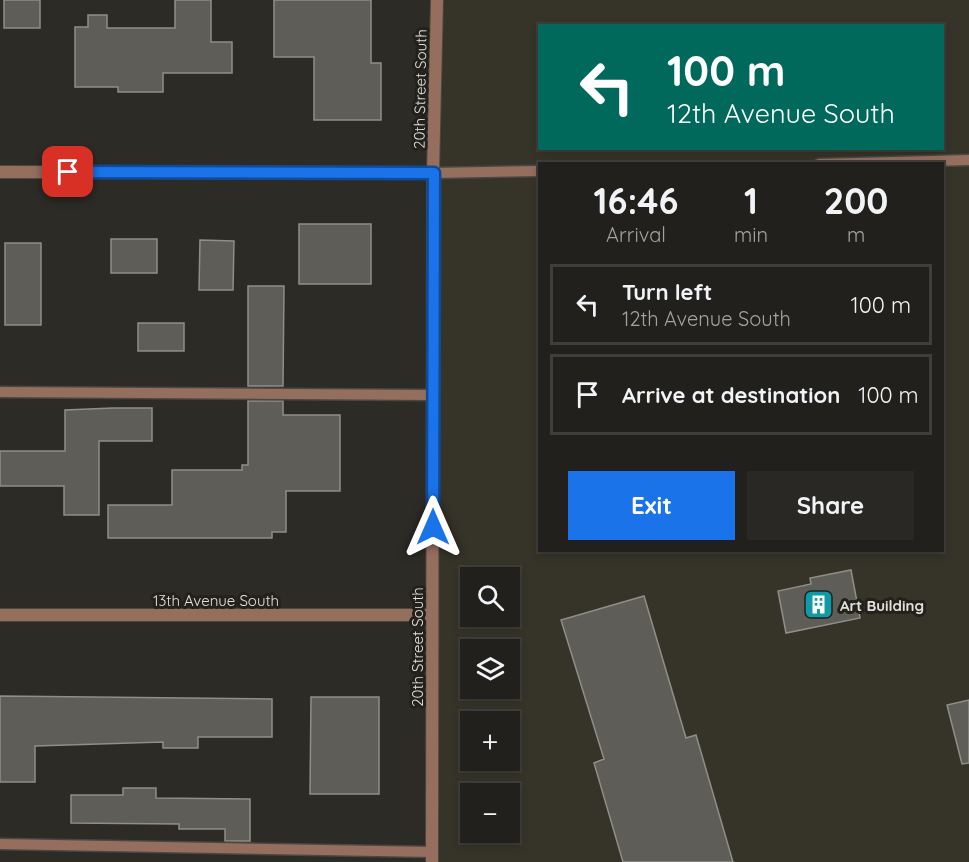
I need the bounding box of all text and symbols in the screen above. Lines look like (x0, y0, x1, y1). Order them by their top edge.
street label: 20th Street South (409, 29, 431, 149)
text: 100 m (667, 44, 785, 97)
icon: left (568, 48, 646, 126)
text: 12th Avenue South (667, 96, 895, 130)
pin (42, 146, 93, 197)
icon: arrive (51, 155, 84, 188)
text: 16:46 (594, 178, 678, 223)
text: 1 (744, 178, 758, 223)
text: 200 (824, 178, 888, 223)
text: Arrival (606, 222, 666, 247)
text: min (734, 222, 768, 247)
text: m (847, 222, 865, 247)
text: Turn left (622, 278, 712, 306)
icon: left (571, 288, 604, 321)
text: 100 m (851, 291, 911, 319)
text: 12th Avenue South (622, 306, 791, 331)
icon: arrive (571, 378, 604, 411)
text: Arrive at destination (622, 381, 840, 409)
text: 100 m (858, 381, 919, 409)
button: Exit (568, 471, 735, 540)
button: Share (747, 471, 914, 540)
position arrow (401, 495, 465, 559)
map controls (460, 567, 520, 843)
button: search (460, 567, 520, 627)
street label: 20th Street South (408, 587, 427, 707)
building icon: Art Building (803, 589, 835, 621)
street label: 13th Avenue South (153, 591, 279, 610)
place label: Art Building (840, 596, 924, 615)
button: layers (460, 639, 520, 699)
button: + (460, 711, 520, 771)
button: − (460, 783, 520, 843)

